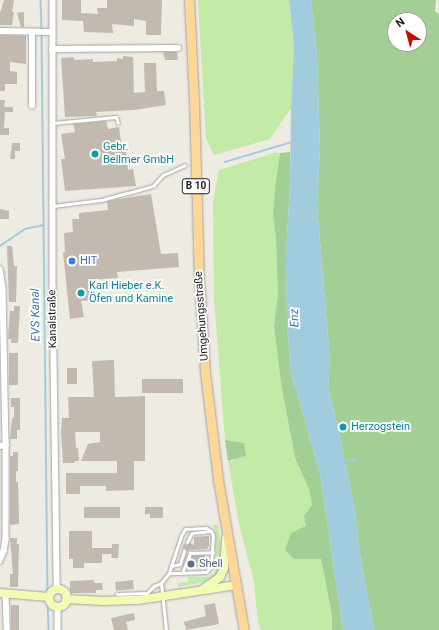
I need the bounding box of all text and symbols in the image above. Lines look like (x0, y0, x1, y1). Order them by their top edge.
north arrow (387, 12, 427, 52)
text: N (393, 15, 407, 30)
place label: Gebr. Bellmer GmbH (103, 141, 174, 167)
marker: Gebr. Bellmer GmbH (90, 149, 100, 159)
road number: B 10 (181, 178, 211, 194)
place label: HIT (80, 254, 97, 268)
marker: HIT (67, 256, 77, 266)
street label: Umgehungsstraße (192, 271, 212, 361)
place label: Karl Hieber e.K. Öfen und Kamine (89, 280, 173, 306)
water label: EVS Kanal (28, 288, 44, 342)
marker: Karl Hieber e.K. Öfen und Kamine (76, 288, 86, 298)
street label: Kanalstraße (46, 290, 60, 348)
water label: Enz (287, 308, 303, 328)
place label: Herzogstein (351, 420, 410, 434)
marker: Herzogstein (338, 422, 348, 432)
place label: Shell (199, 557, 223, 571)
marker: Shell (186, 559, 196, 569)

